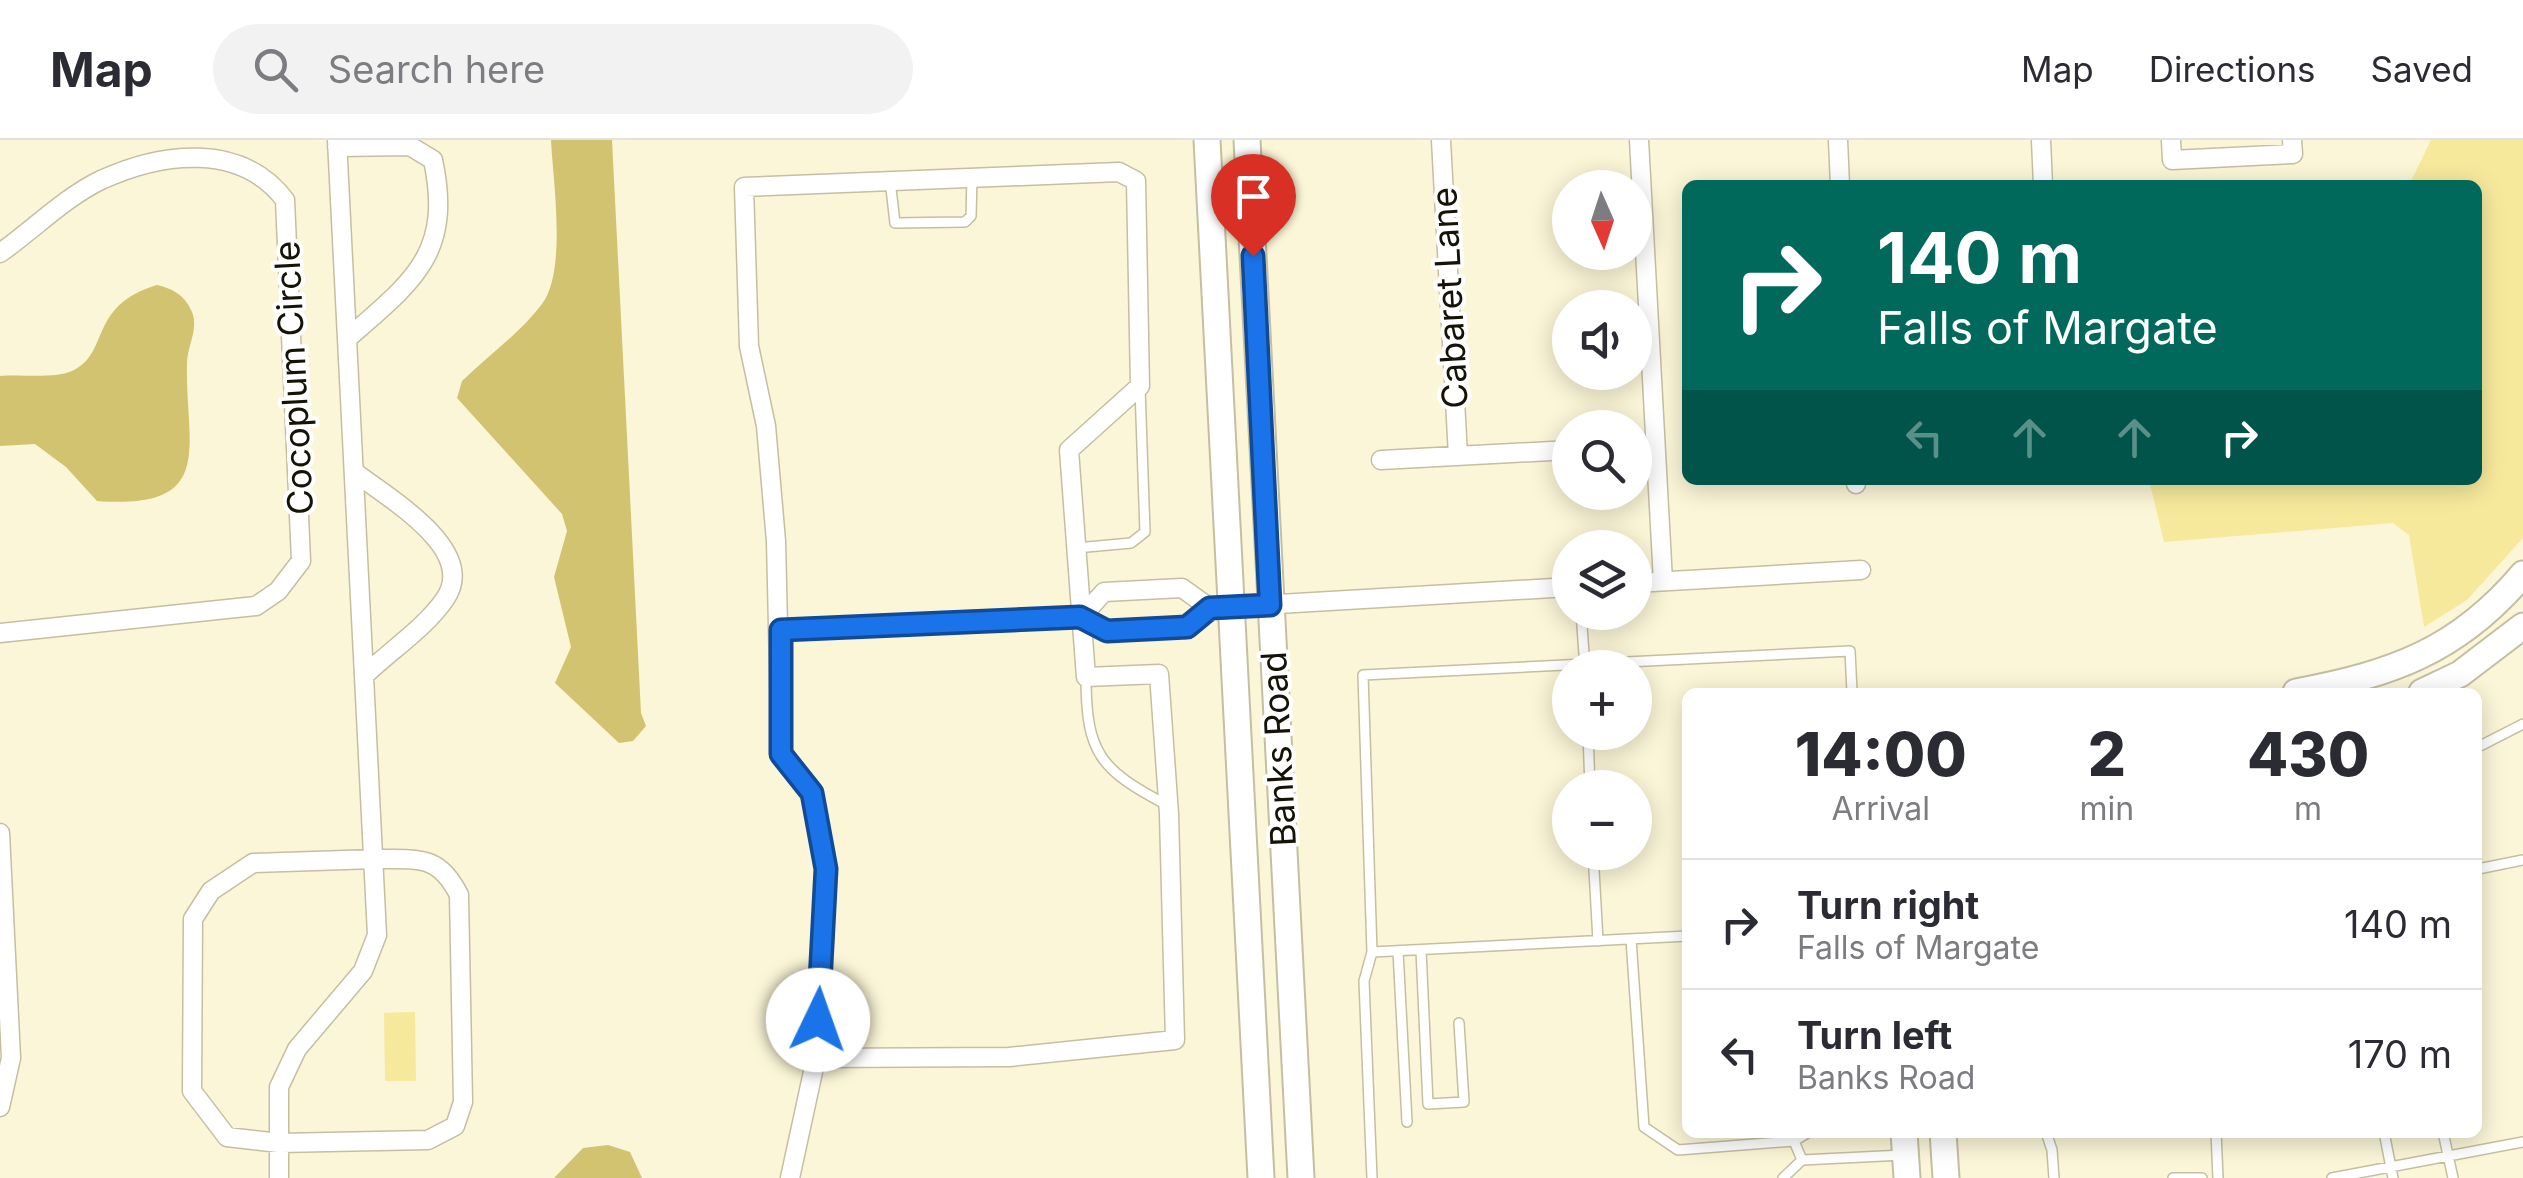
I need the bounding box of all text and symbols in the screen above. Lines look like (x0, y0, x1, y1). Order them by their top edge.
search box (213, 24, 913, 114)
text: Map (50, 40, 153, 99)
icon: search (248, 42, 303, 97)
text: Search here (328, 46, 545, 92)
text: Map (2021, 48, 2094, 90)
text: Directions (2149, 48, 2316, 90)
text: Saved (2371, 48, 2473, 90)
pin (1211, 154, 1296, 257)
icon: arrive (1226, 169, 1281, 224)
north arrow (1552, 170, 1652, 270)
map controls (1552, 170, 1652, 870)
street label: Cabaret Lane (1422, 186, 1476, 410)
text: 140 m (1877, 215, 2082, 300)
icon: right (1712, 220, 1842, 350)
street label: Cocoplum Circle (265, 240, 321, 516)
button: sound (1552, 290, 1652, 390)
text: Falls of Margate (1877, 300, 2218, 355)
button: search (1552, 410, 1652, 510)
icon: left (1897, 410, 1952, 465)
icon: ahead (2002, 410, 2057, 465)
icon: ahead (2107, 410, 2162, 465)
icon: right (2212, 410, 2267, 465)
button: layers (1552, 530, 1652, 630)
street label: Banks Road (1252, 650, 1304, 848)
button: + (1552, 650, 1652, 750)
text: 14:00 (1795, 718, 1967, 790)
text: 2 (2088, 718, 2126, 790)
text: 430 (2247, 718, 2369, 790)
button: − (1552, 770, 1652, 870)
text: Arrival (1832, 789, 1930, 828)
text: min (2080, 789, 2134, 828)
text: m (2294, 789, 2322, 828)
text: Turn right (1797, 882, 1979, 928)
icon: right (1712, 897, 1767, 952)
text: 140 m (2344, 901, 2452, 947)
text: Falls of Margate (1797, 928, 2039, 967)
position arrow (766, 968, 870, 1072)
text: Turn left (1797, 1012, 1952, 1058)
icon: left (1712, 1027, 1767, 1082)
text: 170 m (2348, 1031, 2452, 1077)
text: Banks Road (1797, 1058, 1975, 1097)

